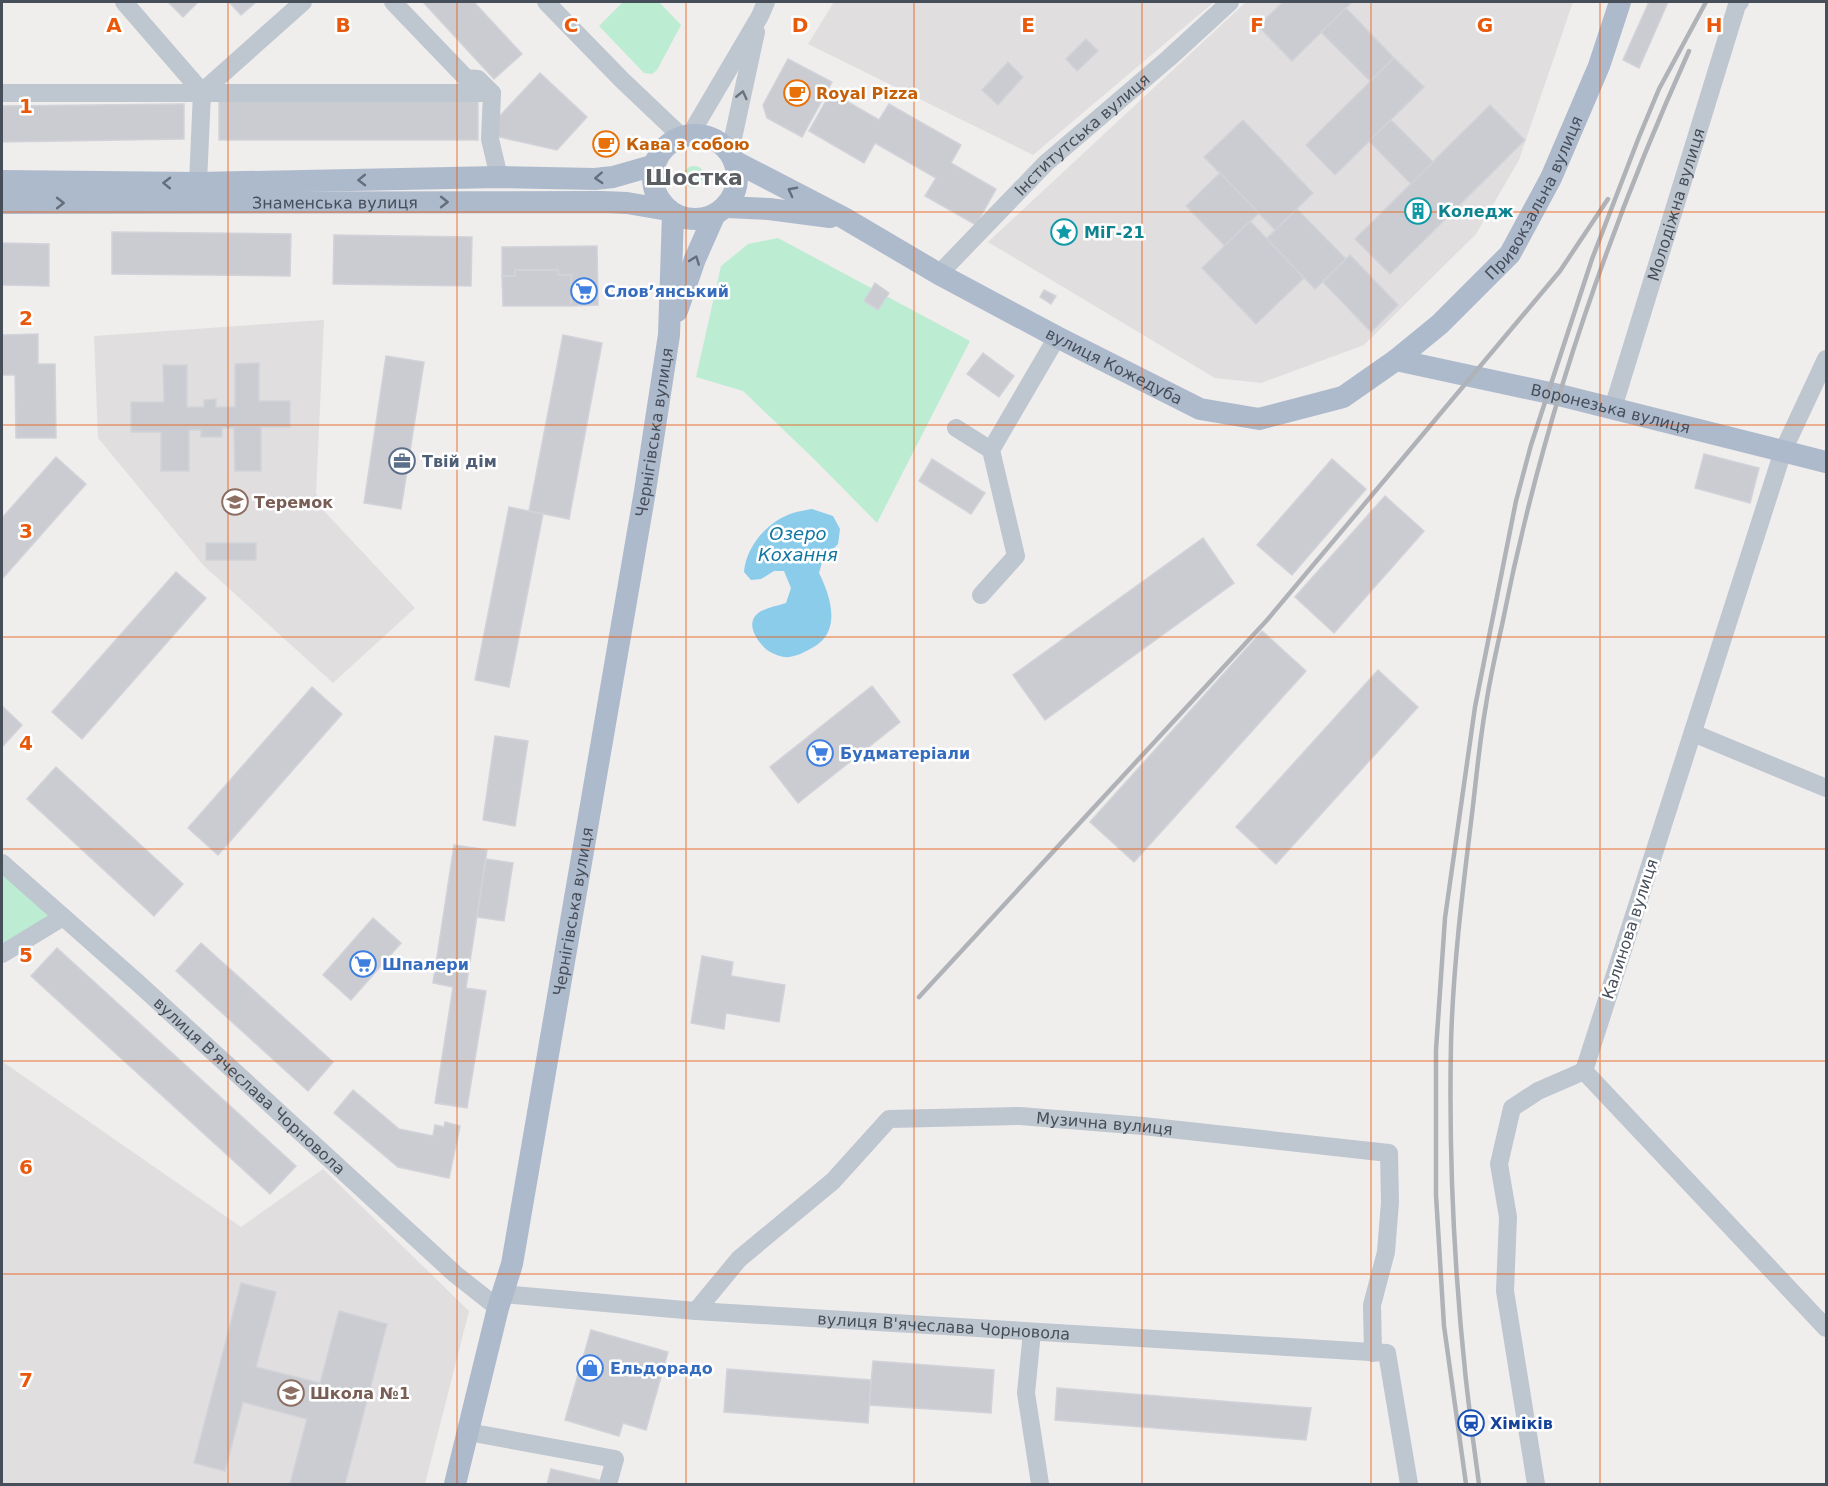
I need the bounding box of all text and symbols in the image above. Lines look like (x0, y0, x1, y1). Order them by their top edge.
text: A (106, 13, 122, 37)
text: B (335, 13, 351, 37)
text: C (564, 13, 578, 37)
text: D (792, 13, 808, 37)
text: E (1021, 13, 1035, 37)
text: F (1250, 13, 1264, 37)
text: G (1477, 13, 1493, 37)
text: H (1706, 13, 1722, 37)
street label: Інститутська вулиця (1010, 69, 1153, 199)
cafe icon: Royal Pizza (782, 78, 812, 108)
place label: Royal Pizza (816, 84, 918, 103)
one-way arrow (735, 90, 748, 100)
text: 1 (19, 94, 33, 118)
street label: Привокзальна вулиця (1481, 113, 1586, 283)
street label: Молодіжна вулиця (1643, 126, 1708, 283)
cafe icon: Кава з собою (591, 129, 621, 159)
place label: Кава з собою (626, 135, 749, 154)
district label: Шостка (645, 165, 743, 190)
one-way arrow (594, 171, 603, 184)
one-way arrow (357, 173, 366, 186)
one-way arrow (162, 176, 171, 189)
one-way arrow (788, 187, 798, 198)
street label: Знаменська вулиця (252, 193, 418, 212)
one-way arrow (439, 196, 448, 208)
building icon: Коледж (1403, 196, 1433, 226)
one-way arrow (55, 197, 64, 209)
place label: Коледж (1438, 202, 1514, 221)
place icon: МіГ-21 (1049, 217, 1079, 247)
place label: МіГ-21 (1084, 223, 1145, 242)
one-way arrow (688, 255, 701, 266)
supermarket icon: Слов’янський (569, 276, 599, 306)
place label: Слов’янський (604, 282, 729, 301)
text: 2 (19, 306, 33, 330)
street label: вулиця Кожедуба (1043, 323, 1186, 408)
street label: Чернігівська вулиця (631, 346, 676, 518)
street label: Воронезька вулиця (1529, 380, 1692, 437)
office icon: Твій дім (387, 446, 417, 476)
place label: Твій дім (422, 452, 497, 471)
school or university icon: Теремок (220, 487, 250, 517)
place label: Теремок (254, 493, 333, 512)
text: 3 (19, 519, 33, 543)
water label: Озеро Кохання (758, 523, 838, 565)
text: 4 (19, 731, 33, 755)
supermarket icon: Будматеріали (805, 738, 835, 768)
place label: Будматеріали (840, 744, 970, 763)
street label: Чернігівська вулиця (549, 826, 597, 997)
street label: Калинова вулиця (1598, 856, 1662, 1002)
text: 5 (19, 943, 33, 967)
supermarket icon: Шпалери (348, 949, 378, 979)
place label: Шпалери (382, 955, 469, 974)
street label: вулиця В'ячеслава Чорновола (150, 993, 349, 1178)
street label: Музична вулиця (1035, 1108, 1174, 1139)
text: 6 (19, 1155, 33, 1179)
street label: вулиця В'ячеслава Чорновола (817, 1309, 1071, 1343)
shop icon: Ельдорадо (575, 1353, 605, 1383)
place label: Ельдорадо (610, 1359, 713, 1378)
text: 7 (19, 1368, 33, 1392)
school or university icon: Школа №1 (276, 1378, 306, 1408)
place label: Школа №1 (310, 1384, 410, 1403)
station icon: Хіміків (1456, 1408, 1486, 1438)
place label: Хіміків (1490, 1414, 1553, 1433)

